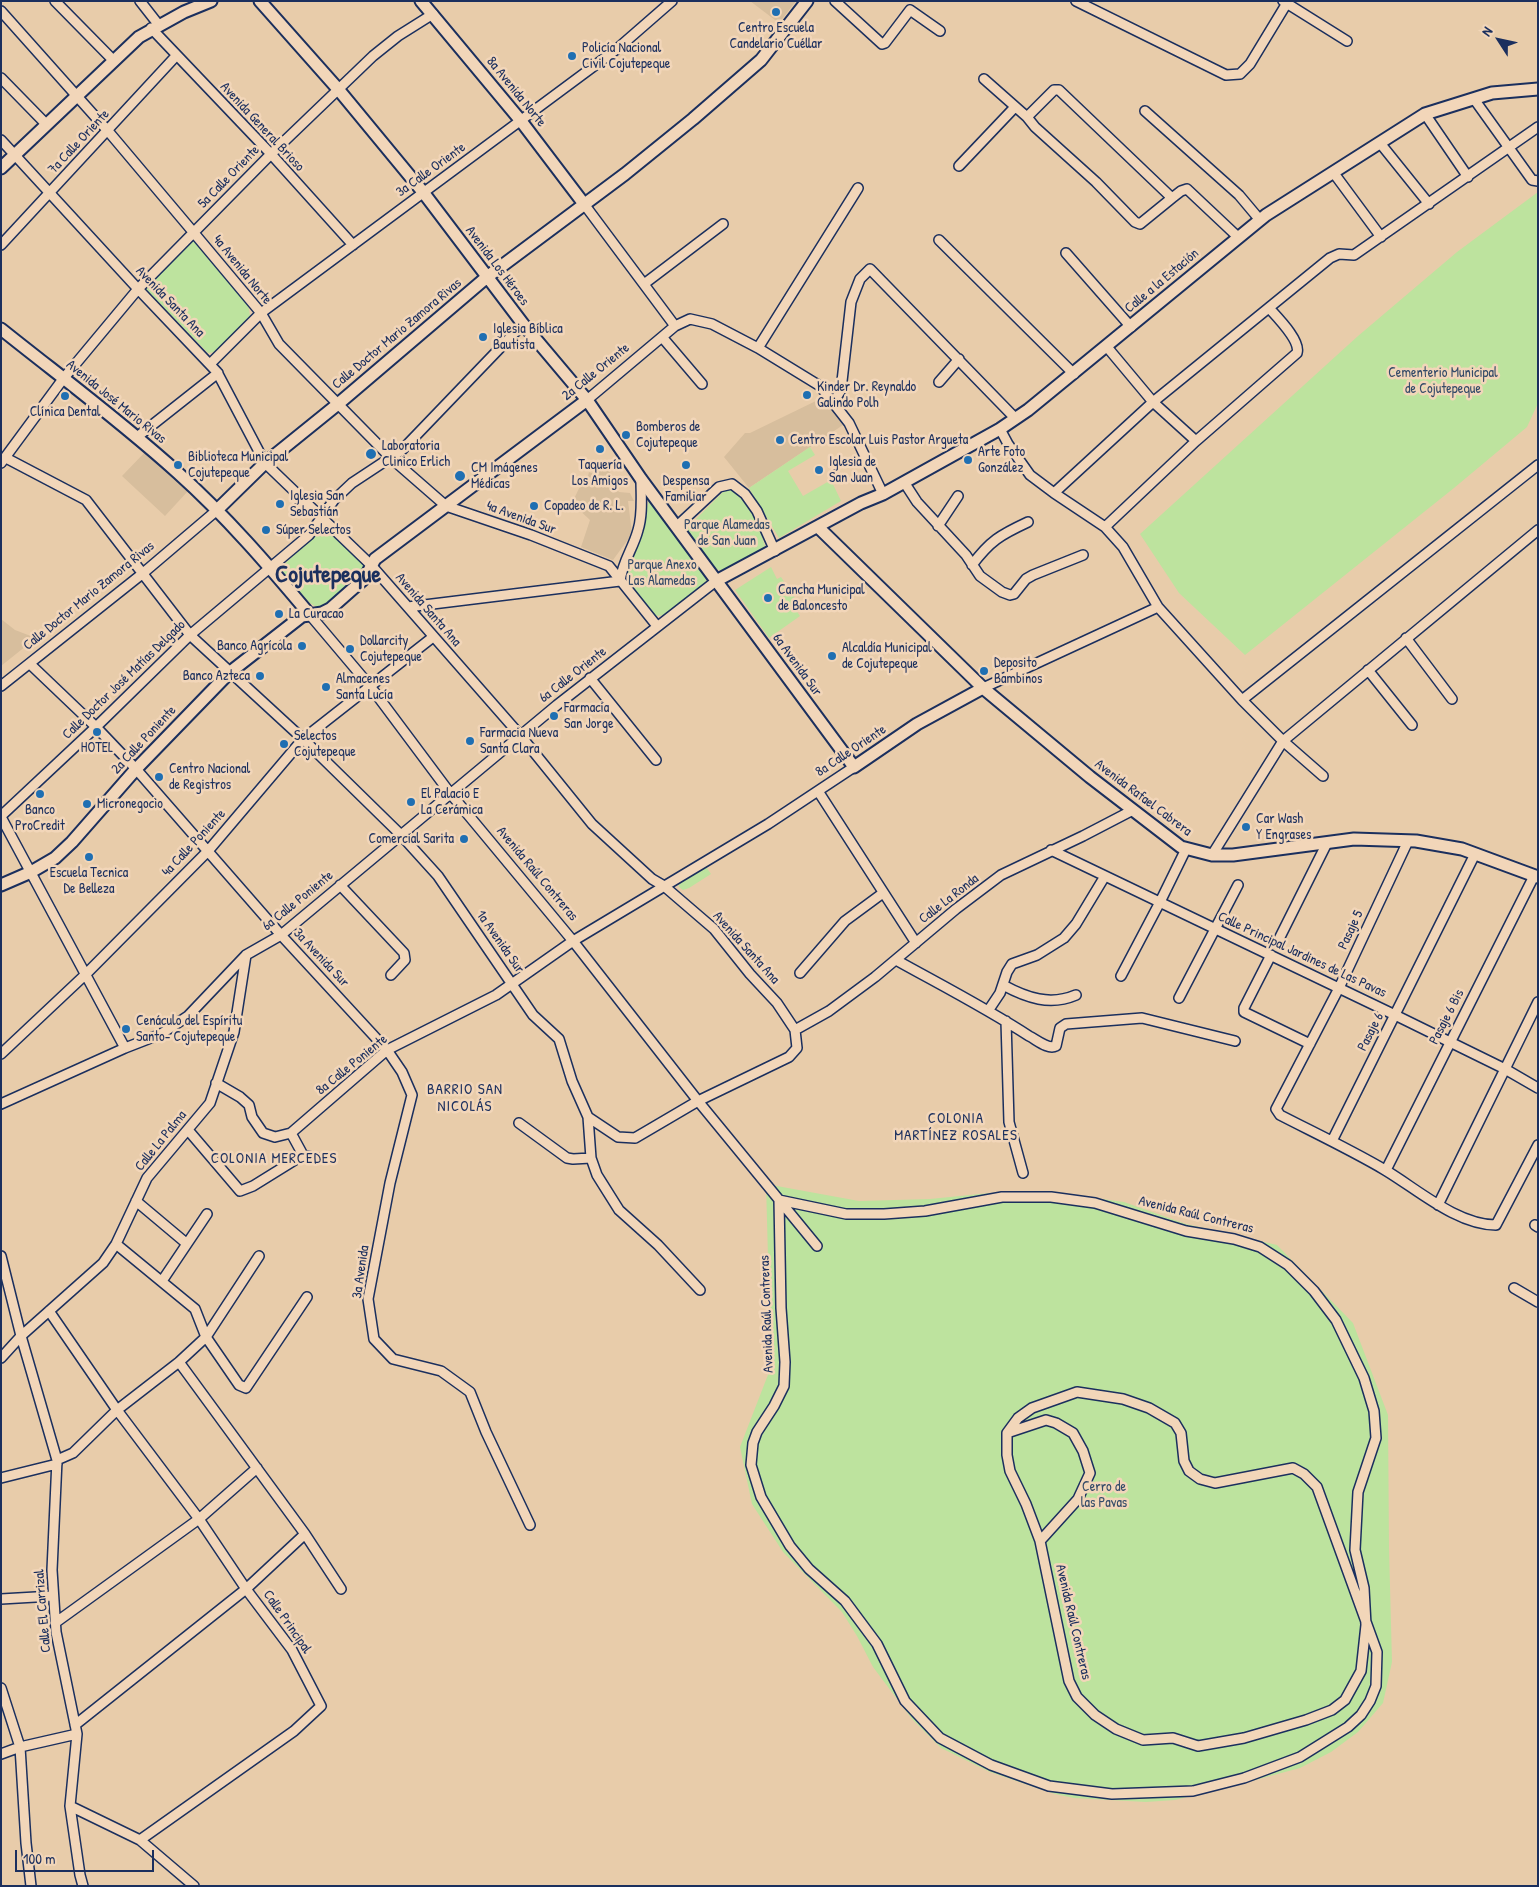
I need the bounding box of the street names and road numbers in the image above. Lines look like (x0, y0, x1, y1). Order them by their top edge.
street label: 8a Avenida Norte (483, 54, 549, 130)
street label: Avenida General Brioso (216, 79, 308, 175)
street label: 7a Calle Oriente (45, 106, 113, 178)
street label: 3a Calle Oriente (393, 139, 469, 201)
street label: 5a Calle Oriente (195, 142, 263, 212)
street label: Avenida Los Héroes (462, 223, 532, 309)
street label: 4a Avenida Norte (209, 232, 275, 308)
street label: Calle a la Estación (1122, 245, 1202, 317)
street label: Avenida Santa Ana (132, 263, 208, 341)
street label: Calle Doctor Mario Zamora Rivas (329, 275, 465, 393)
street label: 2a Calle Oriente (559, 340, 633, 404)
street label: Avenida José Mario Rivas (63, 357, 169, 447)
street label: 4a Avenida Sur (484, 498, 558, 538)
street label: Calle Doctor Mario Zamora Rivas (20, 538, 158, 654)
street label: Avenida Santa Ana (391, 570, 465, 650)
street label: Calle Doctor José Matías Delgado (59, 617, 189, 743)
street label: 6a Avenida Sur (769, 630, 825, 700)
street label: 6a Calle Oriente (536, 643, 610, 707)
street label: 2a Calle Poniente (108, 702, 180, 778)
street label: 8a Calle Oriente (813, 721, 889, 781)
street label: Avenida Rafael Cabrera (1091, 756, 1195, 840)
street label: 4a Calle Poniente (159, 806, 229, 880)
street label: Avenida Raúl Contreras (493, 824, 581, 924)
street label: 6a Calle Poniente (259, 867, 337, 935)
street label: Calle La Ronda (916, 870, 982, 928)
street label: 1a Avenida Sur (472, 907, 528, 977)
street label: Avenida Santa Ana (709, 908, 783, 988)
street label: Pasaje 5 (1335, 908, 1367, 952)
street label: Calle Principal Jardines de Las Pavas (1215, 909, 1389, 1001)
street label: 3a Avenida Sur (290, 925, 352, 991)
street label: Pasaje 6 Bis (1426, 987, 1468, 1047)
street label: Pasaje 6 (1354, 1010, 1388, 1054)
street label: 8a Calle Poniente (313, 1031, 391, 1099)
street label: Calle La Palma (132, 1107, 190, 1175)
street label: Avenida Raúl Contreras (1137, 1193, 1255, 1237)
street label: 3a Avenida (349, 1244, 373, 1300)
street label: Avenida Raúl Contreras (757, 1255, 777, 1373)
street label: Avenida Raúl Contreras (1052, 1563, 1094, 1681)
street label: Calle El Carrizal (31, 1569, 55, 1653)
street label: Calle Principal (259, 1587, 315, 1657)

